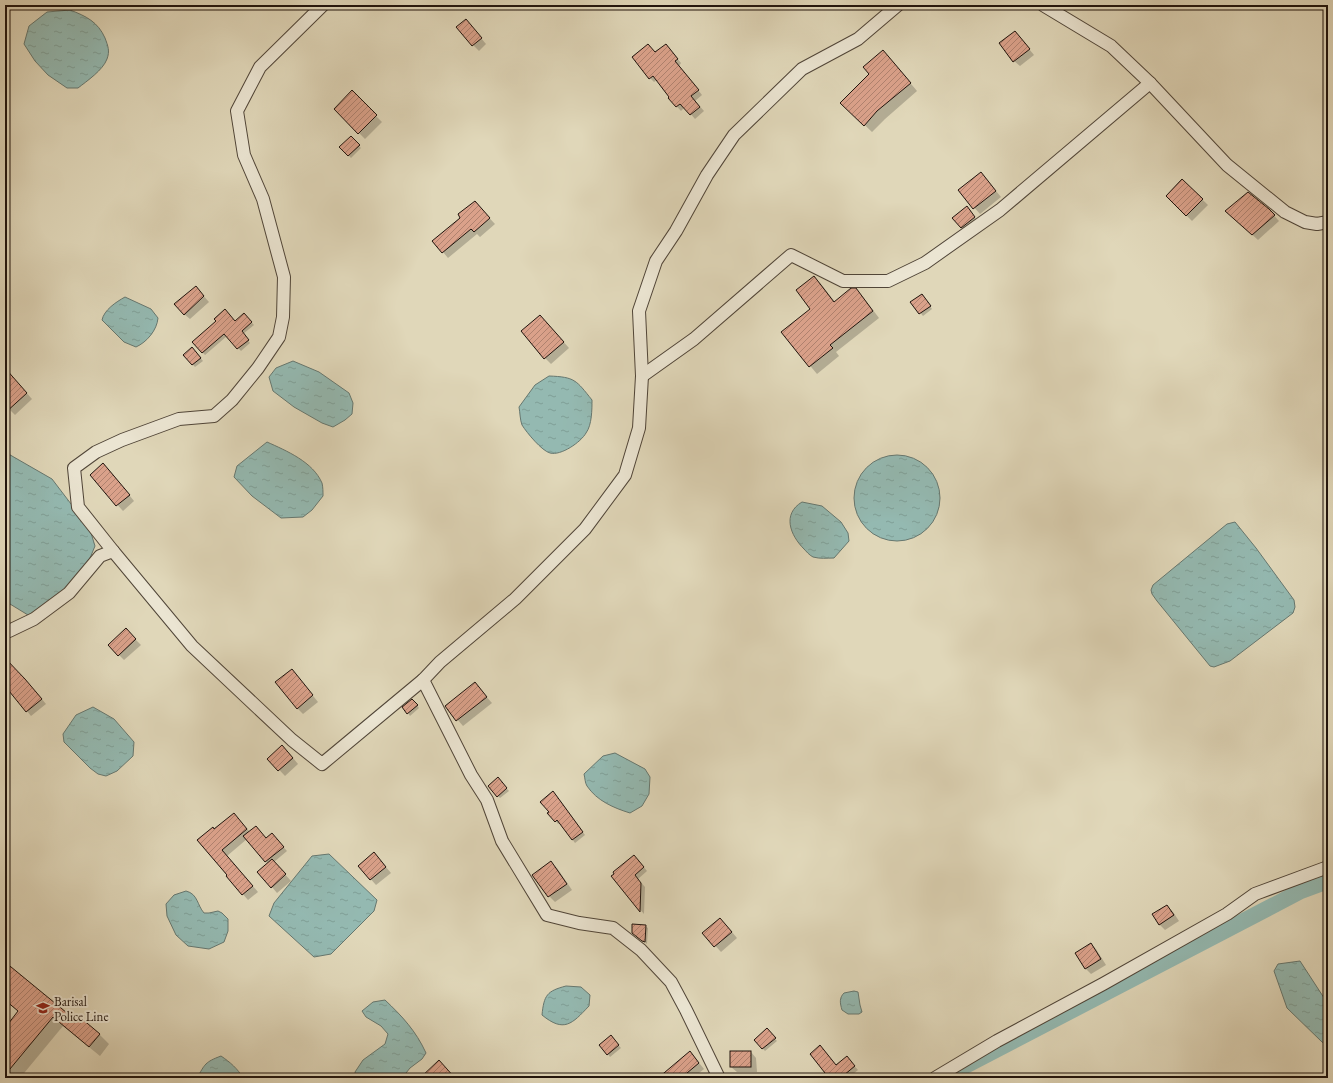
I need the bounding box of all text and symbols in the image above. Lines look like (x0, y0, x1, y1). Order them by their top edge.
place label: Barisal Police Line (54, 993, 108, 1025)
school or university icon: Barisal Police Line (35, 1000, 51, 1016)

